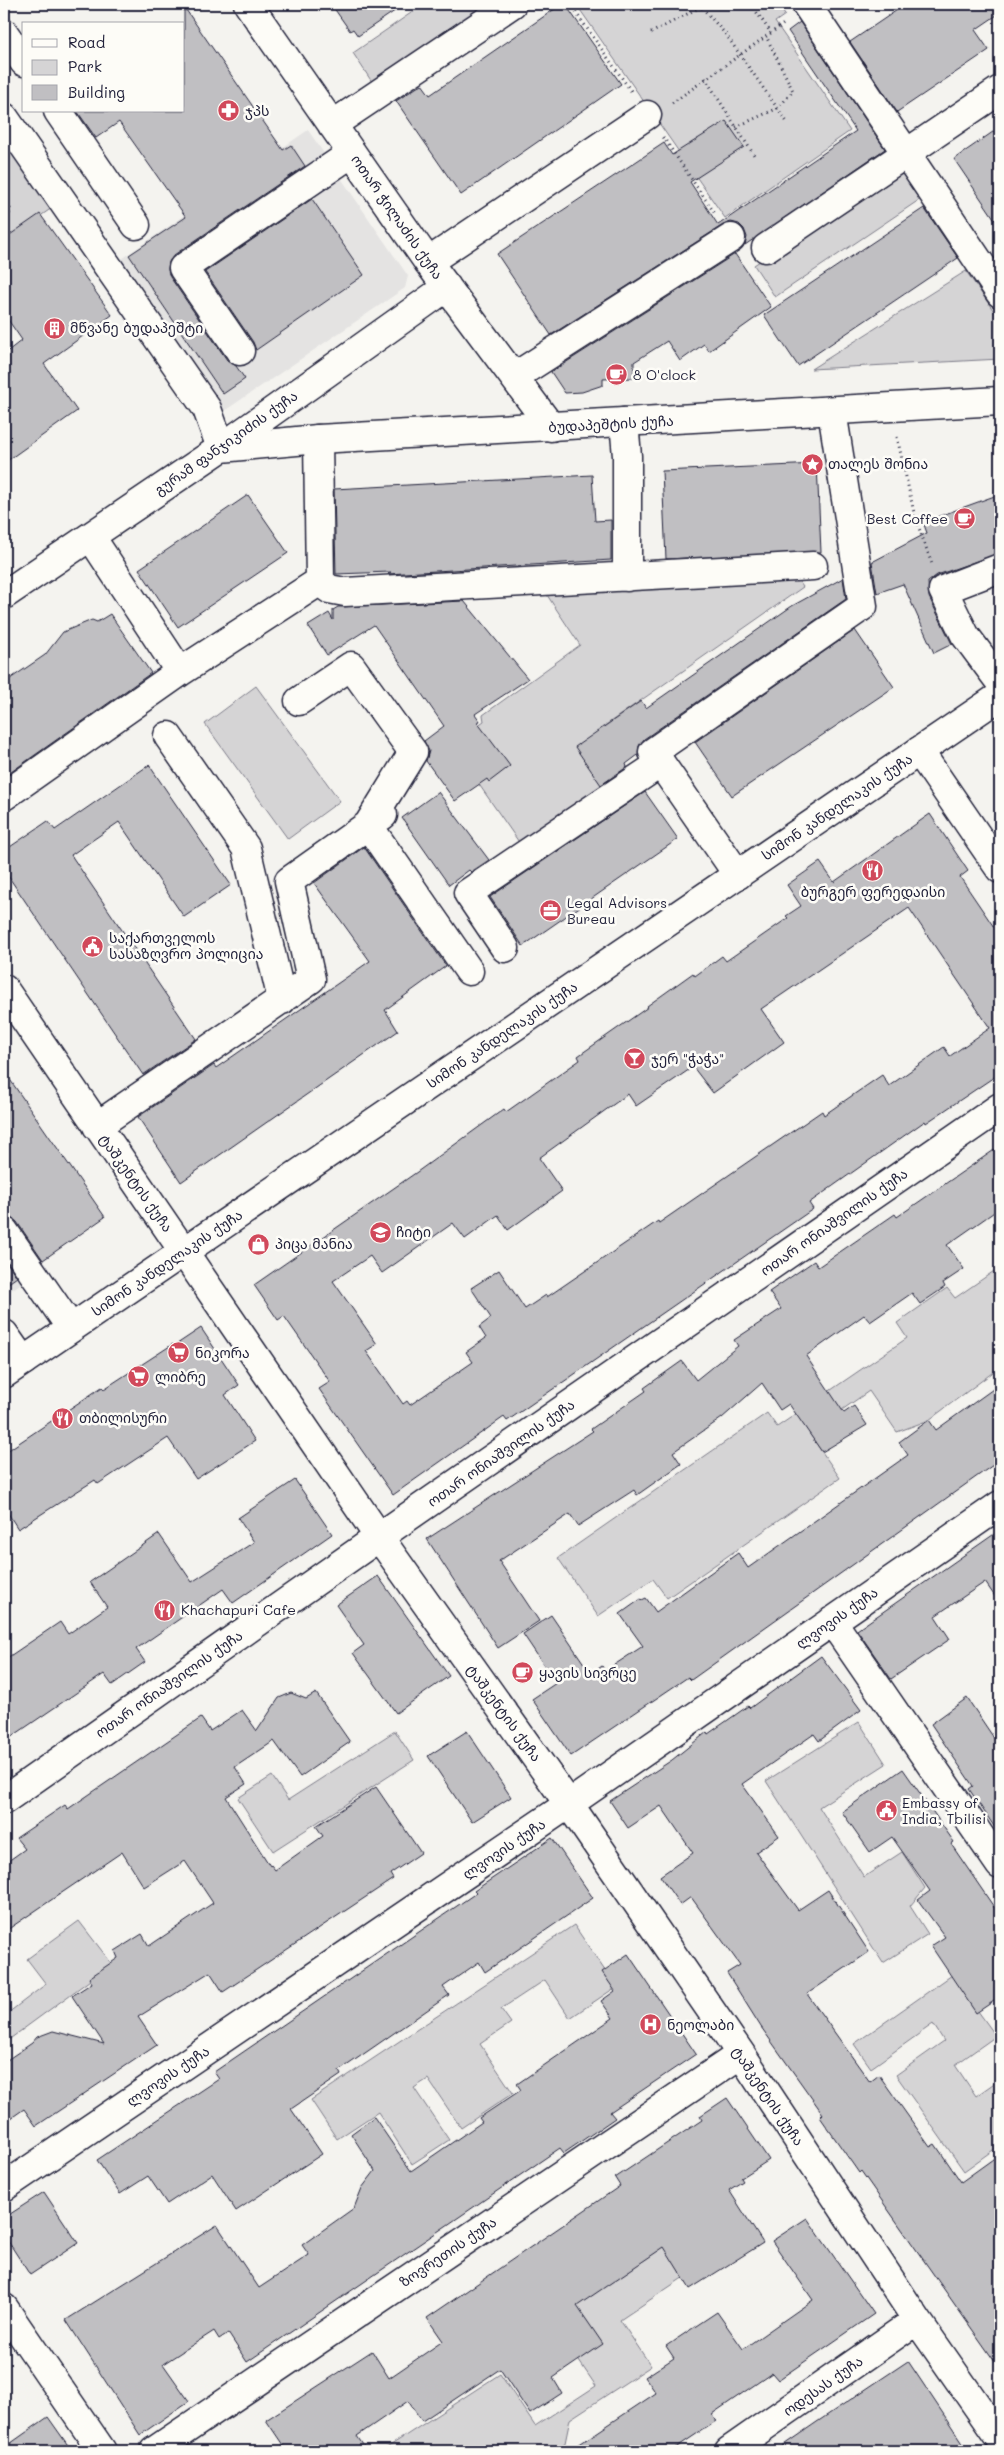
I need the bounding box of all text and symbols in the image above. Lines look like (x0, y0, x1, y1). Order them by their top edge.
legend (22, 22, 185, 112)
text: Road (68, 32, 105, 52)
text: Park (68, 56, 102, 76)
text: Building (68, 82, 125, 102)
pharmacy icon: ჯპს (217, 99, 241, 123)
place label: ჯპს (245, 101, 269, 120)
street label: ოთარ ჭილაძის ქუჩა (347, 151, 448, 283)
building icon: მწვანე ბუდაპეშტი (42, 316, 66, 340)
place label: მწვანე ბუდაპეშტი (70, 318, 203, 337)
cafe icon: 8 O'clock (605, 363, 629, 387)
place label: 8 O'clock (633, 365, 696, 384)
street label: გურამ ფანჯიკიძის ქუჩა (150, 386, 301, 499)
street label: ბუდაპეშტის ქუჩა (548, 411, 674, 436)
place icon: თალეს შონია (800, 452, 824, 476)
place label: თალეს შონია (828, 454, 928, 473)
cafe icon: Best Coffee (952, 507, 976, 531)
place label: Best Coffee (867, 509, 948, 528)
street label: სიმონ კანდელაკის ქუჩა (758, 749, 916, 864)
restaurant icon: ბურგერ ფერედაისი (861, 858, 885, 882)
place label: ბურგერ ფერედაისი (801, 882, 945, 901)
place label: Legal Advisors Bureau (567, 893, 667, 928)
office icon: Legal Advisors Bureau (539, 899, 563, 923)
place label: საქართველოს სასაზღვრო პოლიცია (109, 928, 263, 963)
public building icon: საქართველოს სასაზღვრო პოლიცია (81, 934, 105, 958)
street label: სიმონ კანდელაკის ქუჩა (423, 977, 581, 1092)
bar icon: ჯერ "ჭაჭა" (623, 1047, 647, 1071)
place label: ჯერ "ჭაჭა" (651, 1049, 724, 1068)
street label: ტაშკენტის ქუჩა (95, 1130, 177, 1236)
street label: ოთარ ონიაშვილის ქუჩა (756, 1163, 911, 1280)
street label: სიმონ კანდელაკის ქუჩა (88, 1205, 246, 1320)
school or university icon: ჩიტი (368, 1220, 392, 1244)
place label: ჩიტი (396, 1222, 431, 1241)
shop icon: პიცა მანია (247, 1232, 271, 1256)
place label: პიცა მანია (275, 1234, 353, 1253)
supermarket icon: ნიკორა (167, 1341, 191, 1365)
place label: ნიკორა (195, 1343, 250, 1362)
supermarket icon: ლიბრე (127, 1365, 151, 1389)
place label: ლიბრე (155, 1367, 206, 1386)
street label: ოთარ ონიაშვილის ქუჩა (423, 1394, 578, 1511)
restaurant icon: თბილისური (51, 1406, 75, 1430)
place label: თბილისური (79, 1408, 167, 1427)
street label: ლვოვის ქუჩა (792, 1582, 881, 1653)
restaurant icon: Khachapuri Cafe (153, 1598, 177, 1622)
place label: Khachapuri Cafe (181, 1600, 296, 1619)
street label: ოთარ ონიაშვილის ქუჩა (91, 1625, 246, 1742)
street label: ტაშკენტის ქუჩა (463, 1660, 546, 1765)
cafe icon: ყავის სივრცე (511, 1661, 535, 1685)
place label: ყავის სივრცე (539, 1663, 637, 1682)
place label: Embassy of India, Tbilisi (902, 1793, 986, 1828)
public building icon: Embassy of India, Tbilisi (874, 1799, 898, 1823)
street label: ლვოვის ქუჩა (459, 1814, 549, 1883)
hospital icon: ნეოლაბი (639, 2013, 663, 2037)
place label: ნეოლაბი (667, 2015, 734, 2034)
street label: ლვოვის ქუჩა (123, 2041, 213, 2110)
street label: ტაშკენტის ქუჩა (728, 2042, 809, 2149)
street label: ზოვრეთის ქუჩა (396, 2212, 500, 2291)
street label: ოდესას ქუჩა (779, 2351, 866, 2420)

